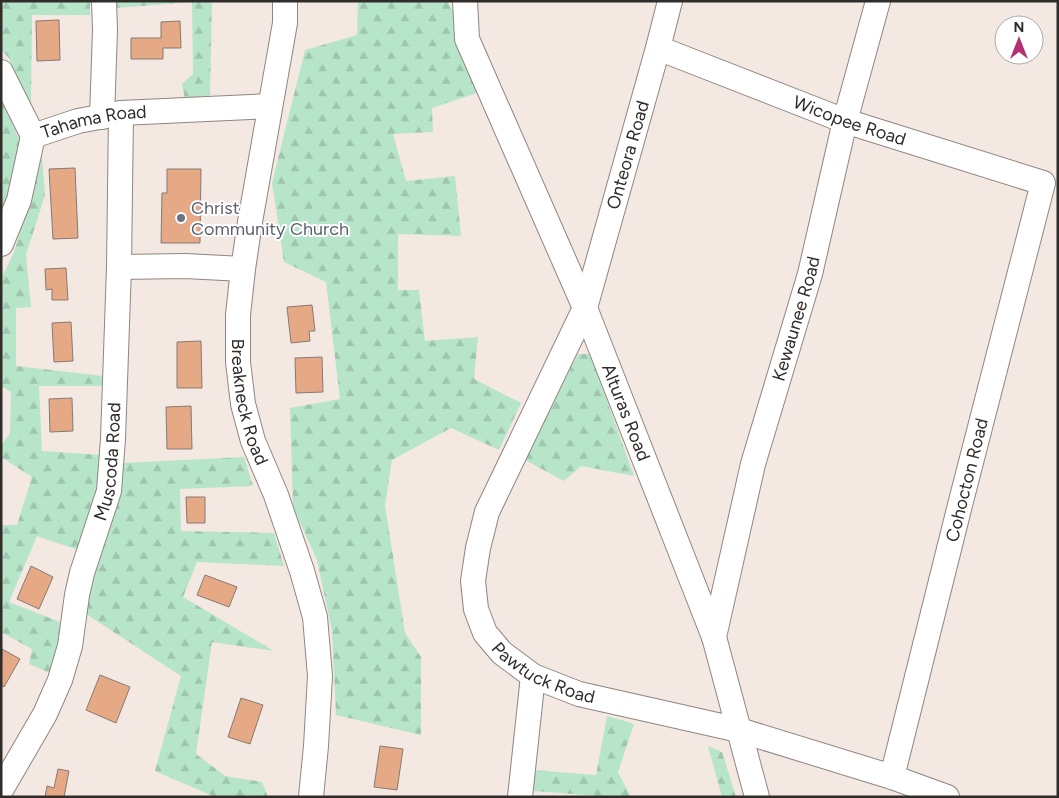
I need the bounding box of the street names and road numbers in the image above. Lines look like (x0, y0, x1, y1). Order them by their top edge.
street label: Wicopee Road (790, 91, 909, 150)
street label: Onteora Road (602, 98, 654, 212)
street label: Tahama Road (38, 101, 147, 144)
street label: Kewaunee Road (767, 254, 825, 384)
street label: Breakneck Road (227, 339, 273, 468)
street label: Alturas Road (597, 361, 655, 464)
street label: Muscoda Road (89, 402, 125, 523)
street label: Cohocton Road (941, 416, 993, 544)
street label: Pawtuck Road (487, 638, 597, 708)

